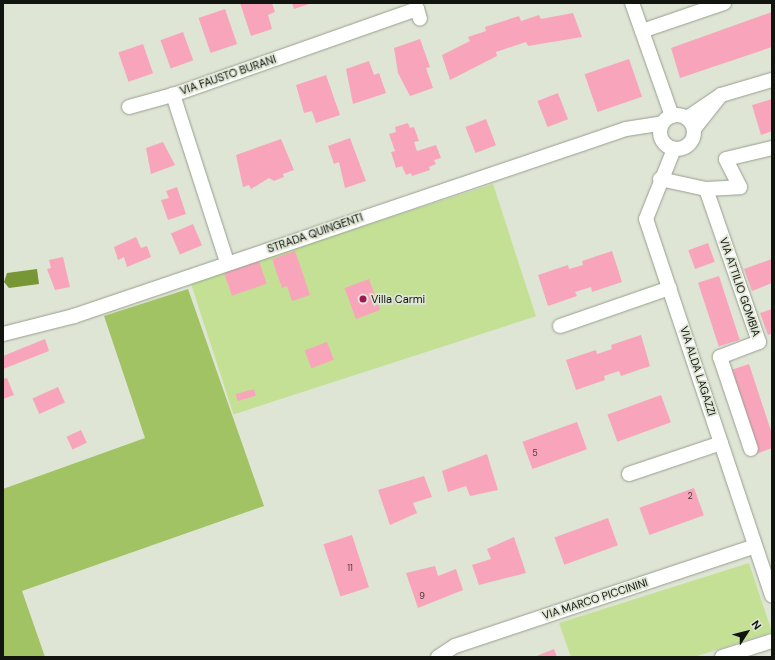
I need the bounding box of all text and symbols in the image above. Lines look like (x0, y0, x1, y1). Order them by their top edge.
street label: VIA FAUSTO BURANI (178, 52, 278, 98)
street label: STRADA QUINGENTI (265, 210, 365, 256)
street label: VIA ATTILIO GOMBIA (717, 236, 763, 338)
place label: Villa Carmi (371, 292, 425, 306)
marker: Villa Carmi (358, 294, 368, 304)
street label: VIA ALDA LAGAZZI (677, 325, 719, 417)
house number: 5 (532, 448, 538, 458)
house number: 2 (687, 491, 693, 501)
house number: 11 (347, 563, 353, 573)
street label: VIA MARCO PICCININI (541, 576, 649, 622)
house number: 9 (419, 591, 425, 601)
north arrow (727, 612, 767, 652)
text: N (749, 618, 765, 632)

